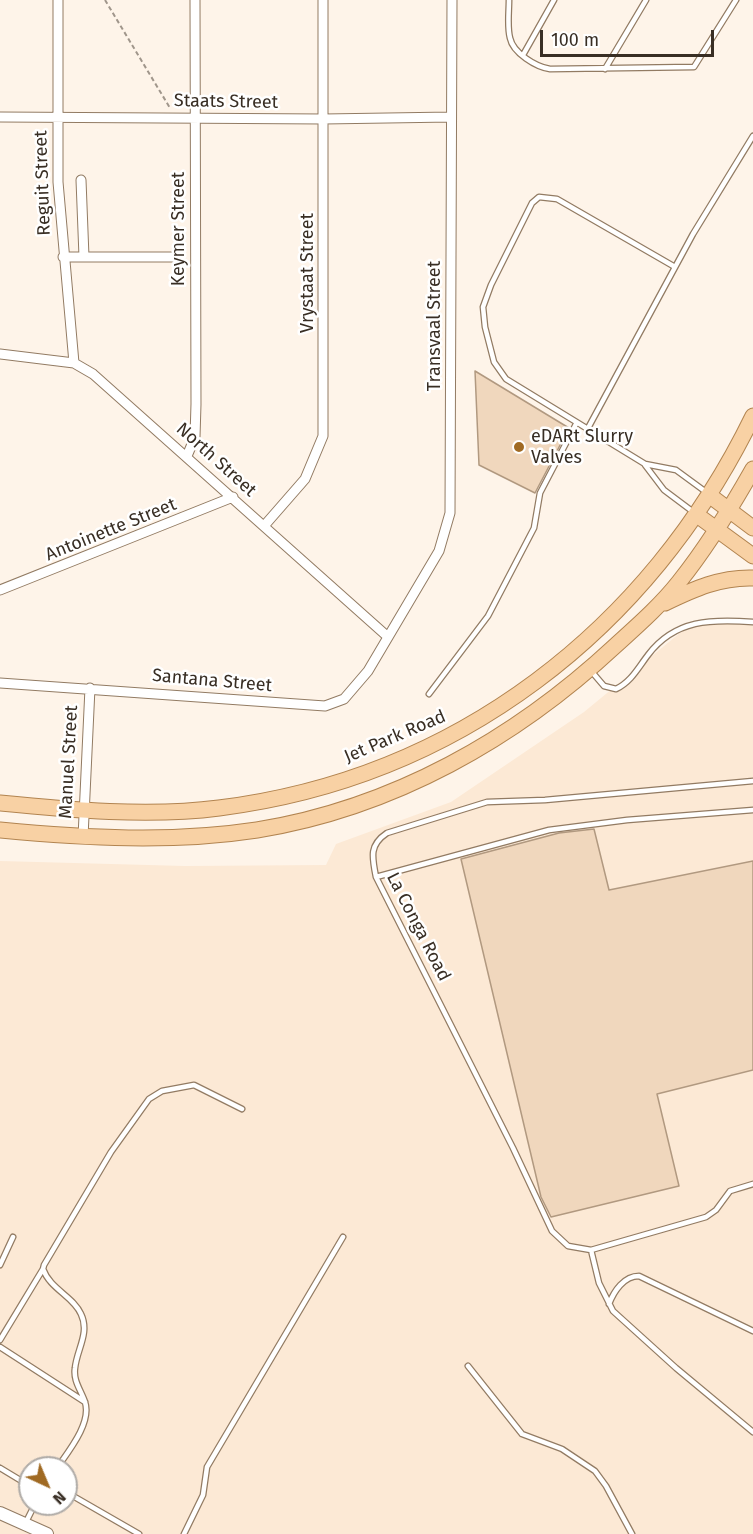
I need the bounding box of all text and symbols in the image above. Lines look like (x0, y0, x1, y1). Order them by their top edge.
scale bar (543, 18, 717, 56)
text: 100 m (551, 29, 599, 51)
street label: Staats Street (174, 90, 278, 114)
street label: Reguit Street (30, 130, 56, 236)
street label: Keymer Street (168, 172, 190, 286)
street label: Vrystaat Street (297, 213, 319, 333)
street label: Transvaal Street (424, 261, 446, 391)
street label: North Street (171, 418, 261, 502)
place label: eDARt Slurry Valves (531, 426, 633, 468)
marker: eDARt Slurry Valves (512, 440, 526, 454)
street label: Antoinette Street (42, 494, 180, 566)
street label: Santana Street (151, 665, 273, 697)
street label: Manuel Street (55, 705, 83, 819)
street label: Jet Park Road (341, 706, 449, 768)
street label: La Conga Road (381, 869, 455, 985)
north arrow (18, 1456, 78, 1516)
text: N (49, 1487, 70, 1508)

